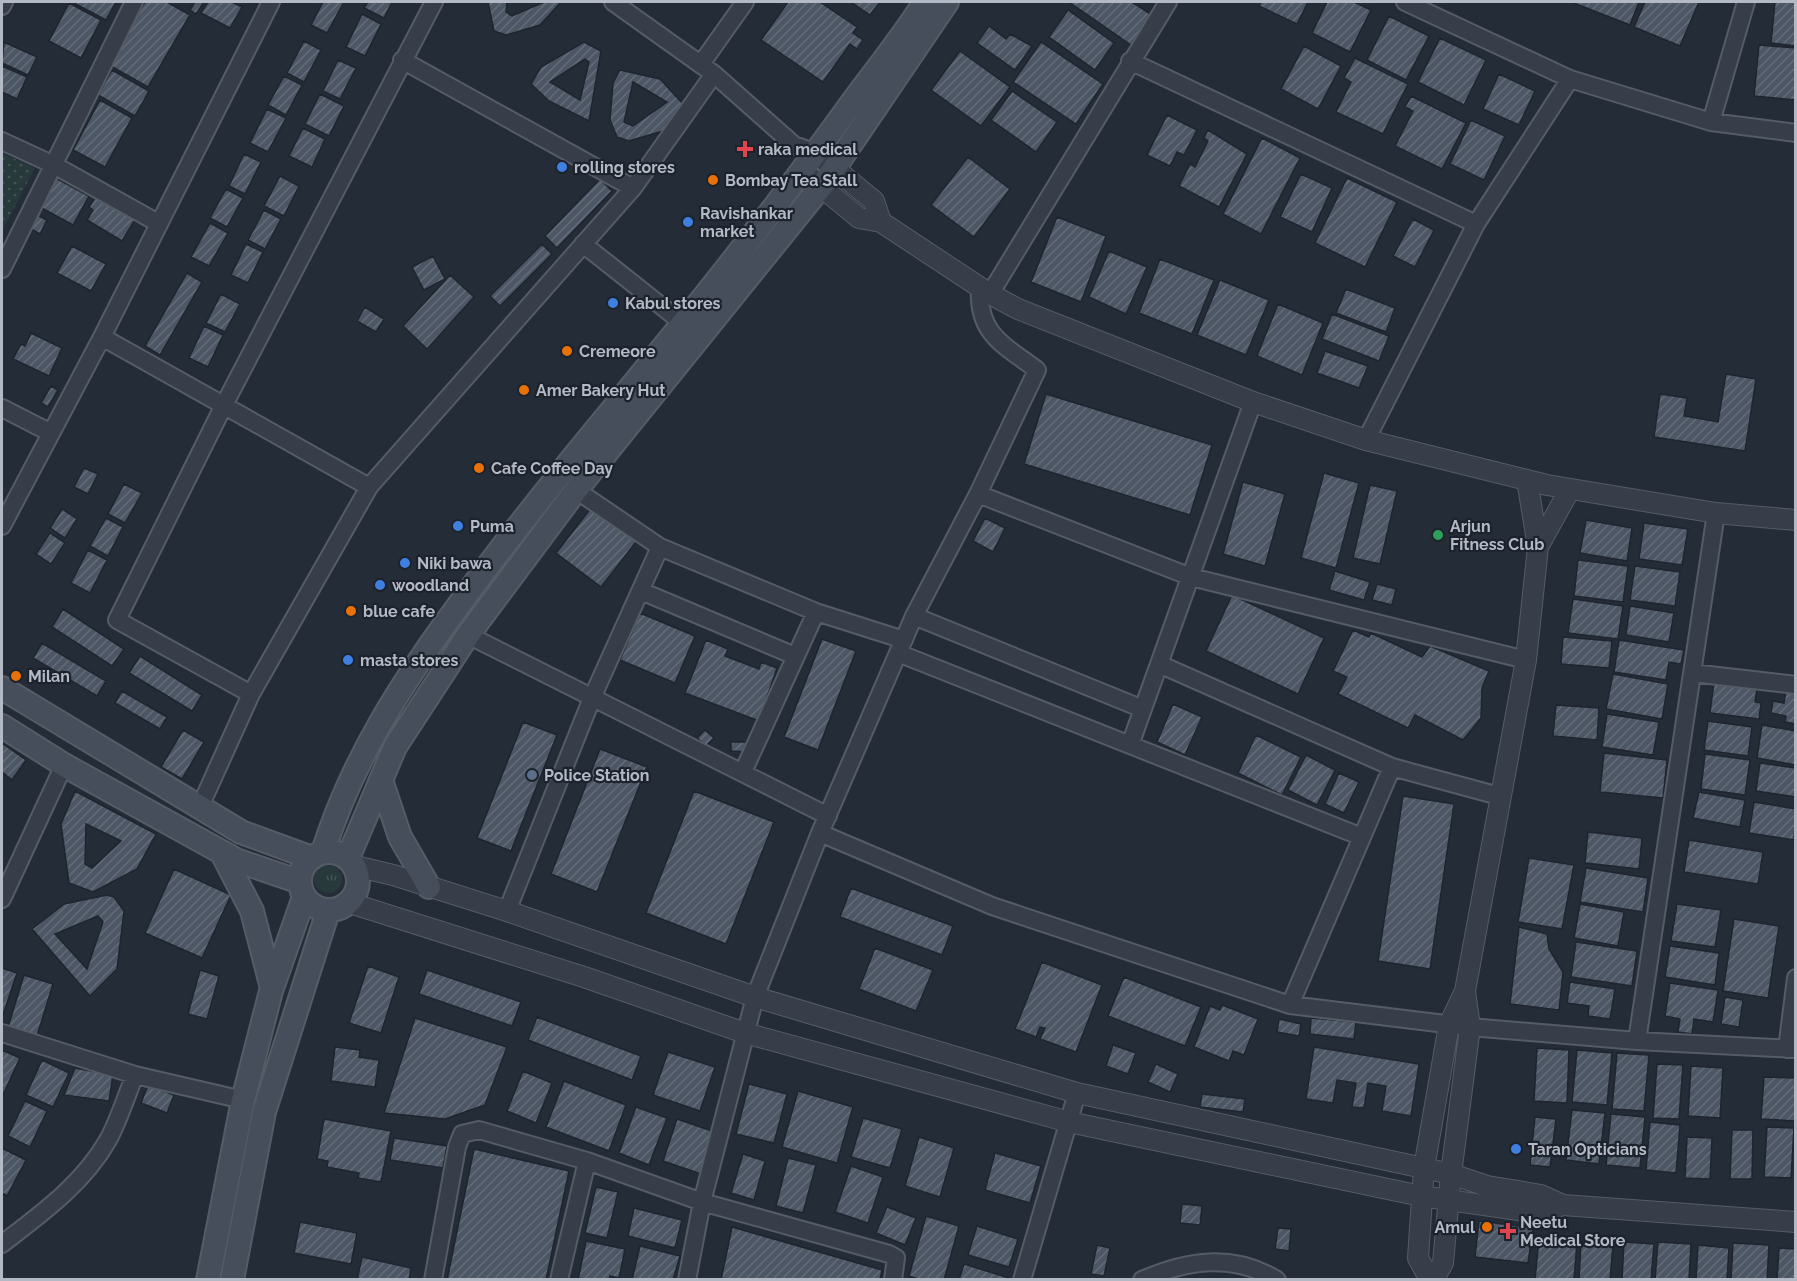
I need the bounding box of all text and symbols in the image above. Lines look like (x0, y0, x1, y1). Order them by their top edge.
marker: raka medical (736, 140, 754, 158)
place label: raka medical (758, 140, 858, 159)
place label: rolling stores (574, 158, 675, 177)
marker: rolling stores (555, 160, 569, 174)
place label: Bombay Tea Stall (725, 171, 858, 190)
marker: Bombay Tea Stall (706, 173, 720, 187)
place label: Ravishankar market (700, 204, 793, 241)
marker: Ravishankar market (681, 215, 695, 229)
place label: Kabul stores (625, 294, 721, 313)
marker: Kabul stores (606, 296, 620, 310)
place label: Cremeore (579, 342, 656, 361)
marker: Cremeore (560, 344, 574, 358)
place label: Amer Bakery Hut (536, 381, 665, 400)
marker: Amer Bakery Hut (517, 383, 531, 397)
place label: Cafe Coffee Day (491, 459, 613, 478)
marker: Cafe Coffee Day (472, 461, 486, 475)
place label: Puma (470, 517, 514, 536)
place label: Arjun Fitness Club (1450, 517, 1544, 554)
marker: Puma (451, 519, 465, 533)
marker: Arjun Fitness Club (1431, 528, 1445, 542)
place label: Niki bawa (417, 554, 492, 573)
marker: Niki bawa (398, 556, 412, 570)
place label: woodland (392, 576, 469, 595)
marker: woodland (373, 578, 387, 592)
place label: blue cafe (363, 602, 436, 621)
marker: blue cafe (344, 604, 358, 618)
place label: masta stores (360, 651, 458, 670)
marker: masta stores (341, 653, 355, 667)
place label: Milan (28, 667, 70, 686)
marker: Milan (9, 669, 23, 683)
place label: Police Station (544, 766, 649, 785)
marker: Police Station (525, 768, 539, 782)
place label: Taran Opticians (1528, 1140, 1647, 1159)
marker: Taran Opticians (1509, 1142, 1523, 1156)
place label: Neetu Medical Store (1520, 1213, 1626, 1250)
place label: Amul (1434, 1218, 1476, 1237)
marker: Amul (1480, 1220, 1494, 1234)
marker: Neetu Medical Store (1501, 1224, 1515, 1238)

